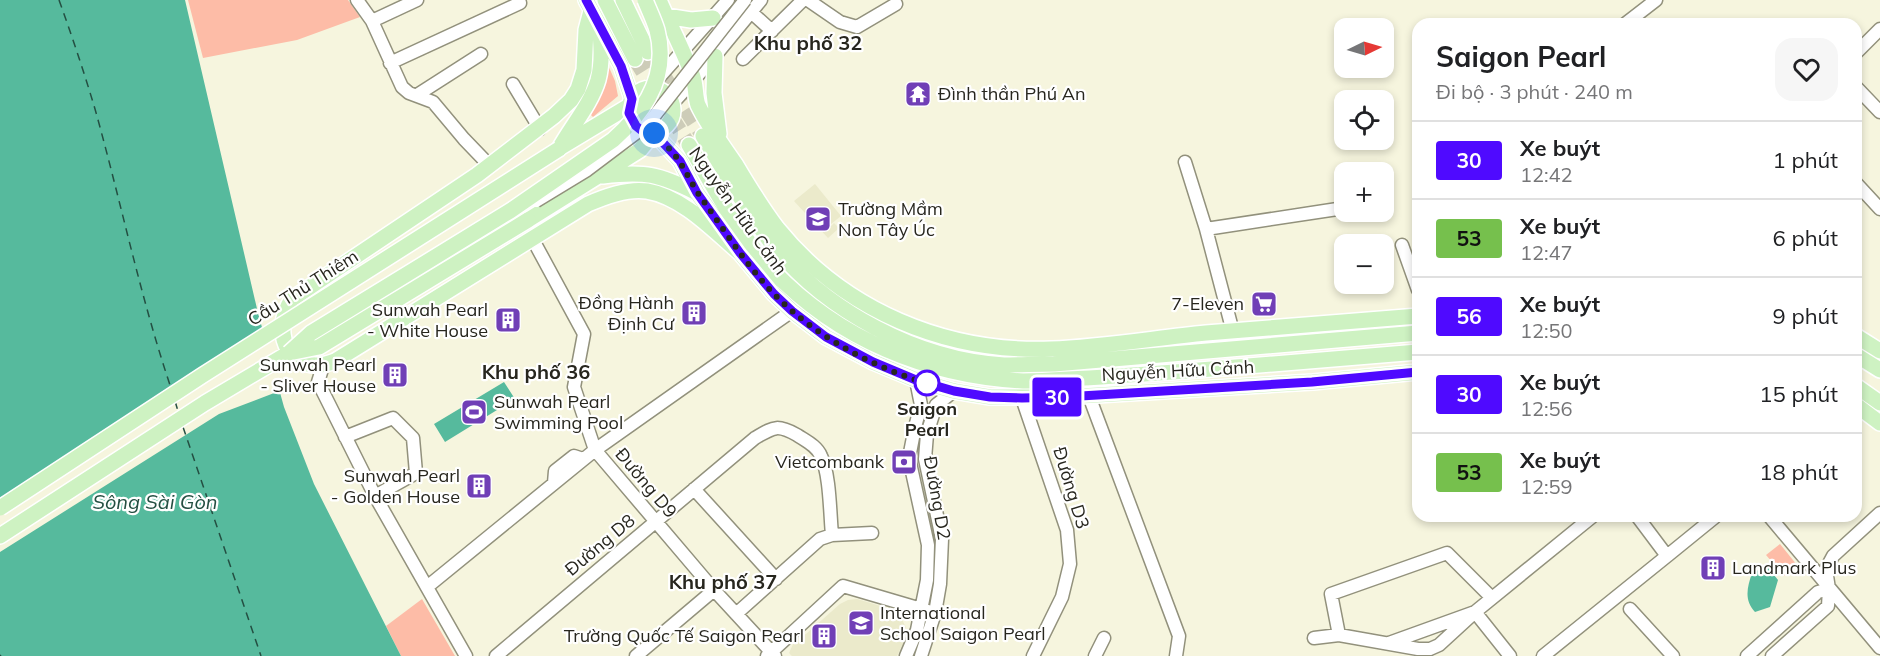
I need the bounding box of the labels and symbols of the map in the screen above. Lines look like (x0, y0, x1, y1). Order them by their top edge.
north arrow (1334, 18, 1394, 78)
district label: Khu phố 32 (754, 30, 862, 55)
temple icon: Đình thần Phú An (903, 79, 933, 109)
place label: Đình thần Phú An (938, 82, 1086, 105)
your location (639, 118, 669, 148)
street label: Nguyễn Hữu Cảnh (684, 142, 793, 279)
place label: Trường Mầm Non Tây Úc (838, 197, 943, 241)
school or university icon: Trường Mầm Non Tây Úc (803, 204, 833, 234)
street label: Cầu Thủ Thiêm (243, 244, 362, 331)
supermarket icon: 7-Eleven (1249, 289, 1279, 319)
place label: Đồng Hành Định Cư (578, 291, 676, 335)
place label: 7-Eleven (1171, 292, 1244, 315)
place label: Sunwah Pearl - White House (367, 298, 488, 342)
building icon: Đồng Hành Định Cư (679, 298, 709, 328)
building icon: Sunwah Pearl - White House (493, 305, 523, 335)
place label: Sunwah Pearl - Sliver House (260, 353, 376, 397)
street label: Nguyễn Hữu Cảnh (1101, 355, 1255, 386)
district label: Khu phố 36 (482, 359, 590, 384)
building icon: Sunwah Pearl - Sliver House (380, 360, 410, 390)
marker: Saigon Pearl (914, 370, 940, 396)
line badge: 30 (1030, 378, 1084, 416)
place label: Sunwah Pearl Swimming Pool (494, 390, 623, 434)
sports icon: Sunwah Pearl Swimming Pool (459, 397, 489, 427)
place label: Saigon Pearl (897, 397, 957, 441)
street label: Đường D9 (610, 443, 682, 522)
street label: Đường D3 (1048, 444, 1095, 532)
bank icon: Vietcombank (889, 447, 919, 477)
place label: Vietcombank (775, 450, 885, 473)
street label: Đường D2 (919, 454, 956, 542)
place label: Sunwah Pearl - Golden House (331, 464, 460, 508)
building icon: Sunwah Pearl - Golden House (464, 471, 494, 501)
water label: Sông Sài Gòn (92, 489, 218, 514)
street label: Đường D8 (560, 509, 639, 581)
building icon: Landmark Plus (1698, 553, 1728, 583)
place label: Landmark Plus (1732, 556, 1856, 579)
district label: Khu phố 37 (669, 569, 777, 594)
place label: International School Saigon Pearl (880, 601, 1046, 645)
school or university icon: International School Saigon Pearl (846, 608, 876, 638)
building icon: Trường Quốc Tế Saigon Pearl (809, 621, 839, 651)
place label: Trường Quốc Tế Saigon Pearl (564, 624, 804, 647)

